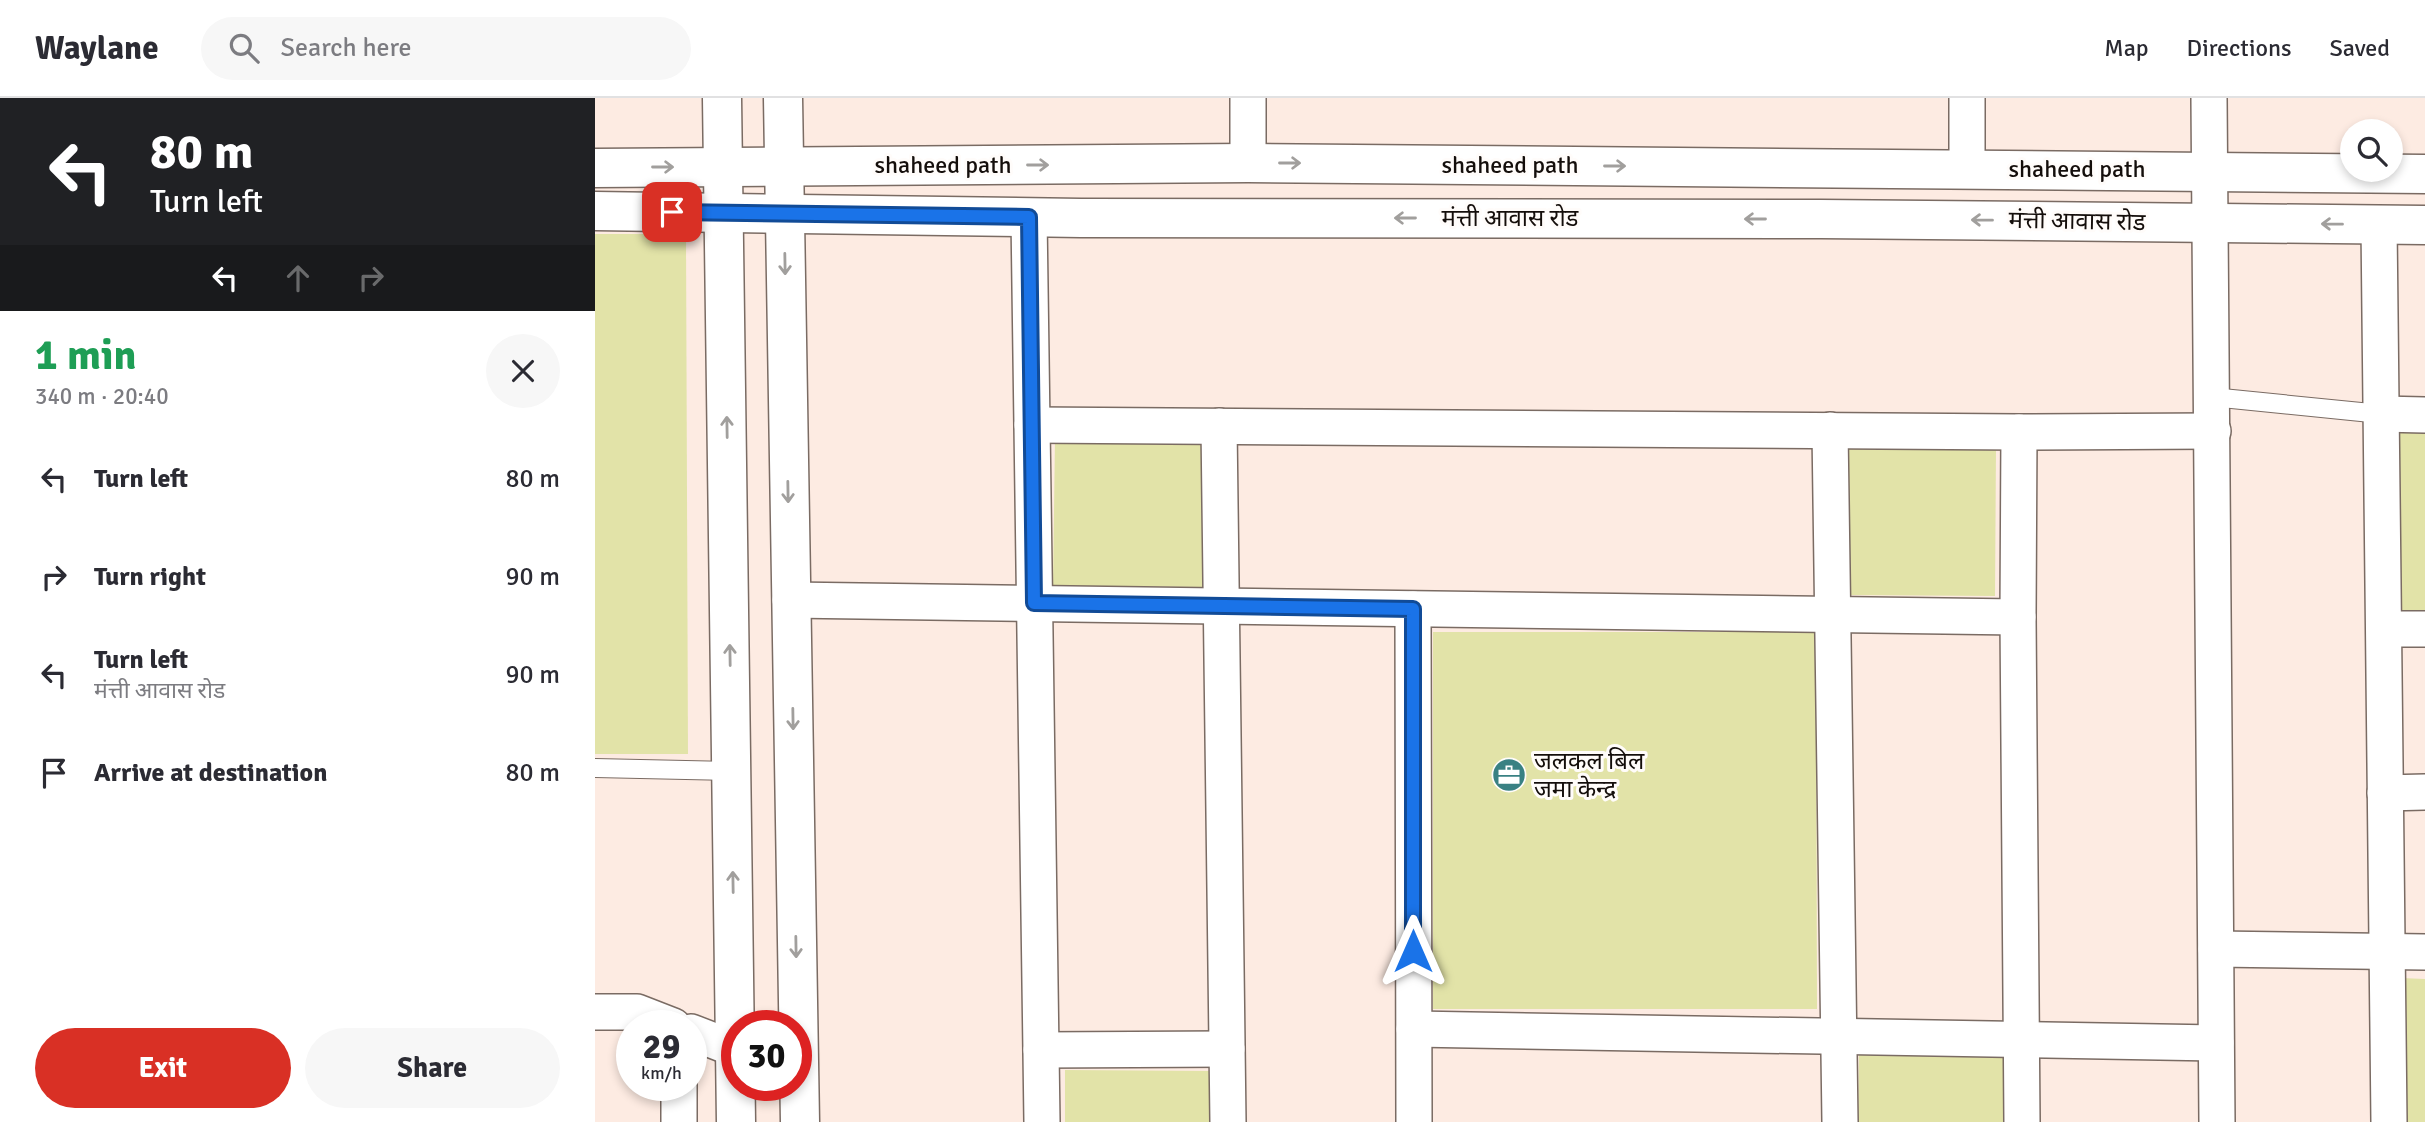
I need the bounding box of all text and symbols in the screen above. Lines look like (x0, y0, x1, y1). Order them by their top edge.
search box (201, 17, 691, 80)
text: Waylane (35, 28, 159, 69)
icon: search (225, 29, 263, 67)
text: Search here (281, 32, 412, 64)
text: Map (2104, 33, 2149, 63)
text: Directions (2187, 33, 2292, 63)
text: Saved (2330, 33, 2390, 63)
map controls (2340, 119, 2403, 182)
button: search (2340, 119, 2403, 182)
text: 80 m (150, 122, 253, 182)
icon: left (35, 126, 126, 217)
street label: shaheed path (875, 150, 1011, 180)
street label: shaheed path (1442, 150, 1578, 180)
street label: shaheed path (2009, 154, 2145, 184)
one-way arrow (1278, 157, 1301, 170)
one-way arrow (1026, 158, 1049, 171)
one-way arrow (1603, 159, 1626, 173)
one-way arrow (651, 161, 674, 174)
text: Turn left (150, 182, 263, 221)
pin (642, 182, 702, 242)
icon: arrive (653, 193, 691, 231)
street label: मंत्ती आवास रोड (1442, 203, 1580, 233)
street label: मंत्ती आवास रोड (2008, 205, 2147, 237)
one-way arrow (1394, 211, 1417, 225)
one-way arrow (1744, 212, 1767, 226)
one-way arrow (1971, 214, 1994, 227)
one-way arrow (2321, 217, 2344, 231)
one-way arrow (778, 252, 792, 275)
icon: left (206, 259, 244, 297)
icon: ahead (279, 259, 317, 297)
icon: right (352, 259, 390, 297)
text: 1 min (35, 330, 136, 381)
button: close (486, 334, 560, 408)
text: 340 m · 20:40 (35, 382, 169, 411)
one-way arrow (720, 416, 733, 439)
icon: left (35, 460, 73, 498)
text: Turn left (94, 463, 188, 495)
text: 80 m (505, 463, 560, 495)
one-way arrow (782, 480, 795, 503)
icon: right (35, 558, 73, 596)
text: Turn right (94, 561, 206, 593)
text: 90 m (505, 561, 560, 593)
text: Turn left (94, 644, 188, 676)
one-way arrow (723, 644, 737, 667)
icon: left (35, 656, 73, 694)
text: 90 m (505, 659, 560, 691)
text: मंत्ती आवास रोड (94, 676, 225, 705)
one-way arrow (786, 707, 799, 730)
place label: जलकल बिल जमा केन्द्र (1534, 746, 1645, 804)
icon: arrive (35, 754, 73, 792)
office icon: जलकल बिल जमा केन्द्र (1490, 756, 1528, 794)
text: Arrive at destination (94, 757, 327, 789)
text: 80 m (505, 757, 560, 789)
one-way arrow (726, 871, 740, 894)
position arrow (1376, 914, 1450, 988)
one-way arrow (790, 935, 803, 958)
speed limit sign: 30 (721, 1010, 812, 1101)
text: 29 (643, 1025, 680, 1068)
button: Exit (35, 1028, 291, 1108)
button: Share (305, 1028, 560, 1108)
text: km/h (641, 1062, 682, 1084)

